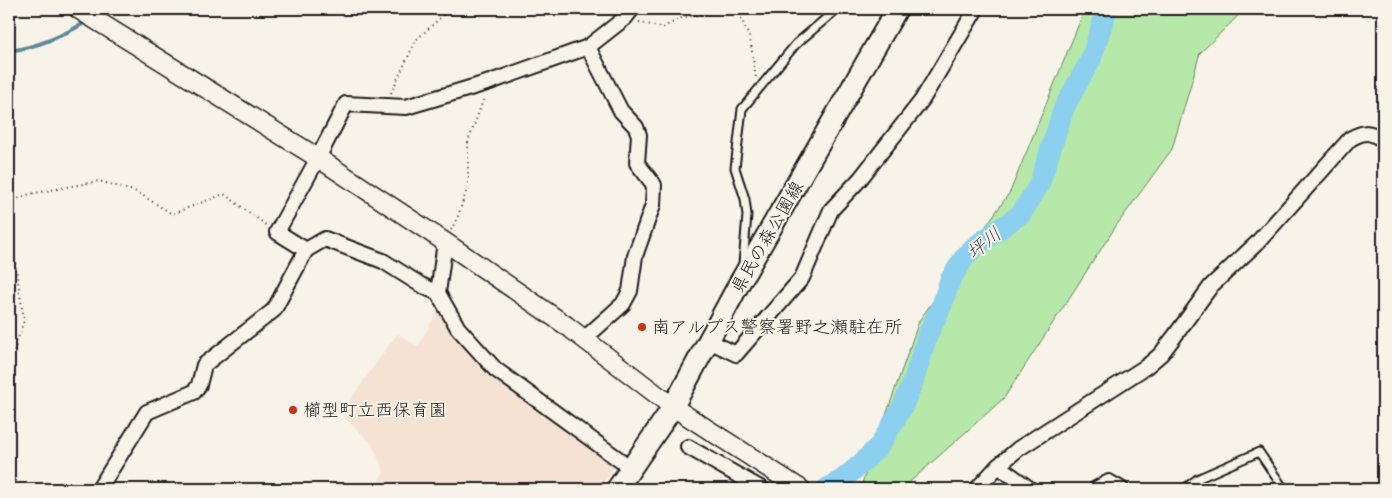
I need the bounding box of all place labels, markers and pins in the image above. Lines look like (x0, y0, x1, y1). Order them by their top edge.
place label: 南アルプス警察署野之瀬駐在所 (652, 311, 902, 343)
marker: 南アルプス警察署野之瀬駐在所 (636, 321, 648, 333)
place label: 櫛型町立西保育園 (303, 394, 447, 426)
marker: 櫛型町立西保育園 (287, 404, 299, 416)

